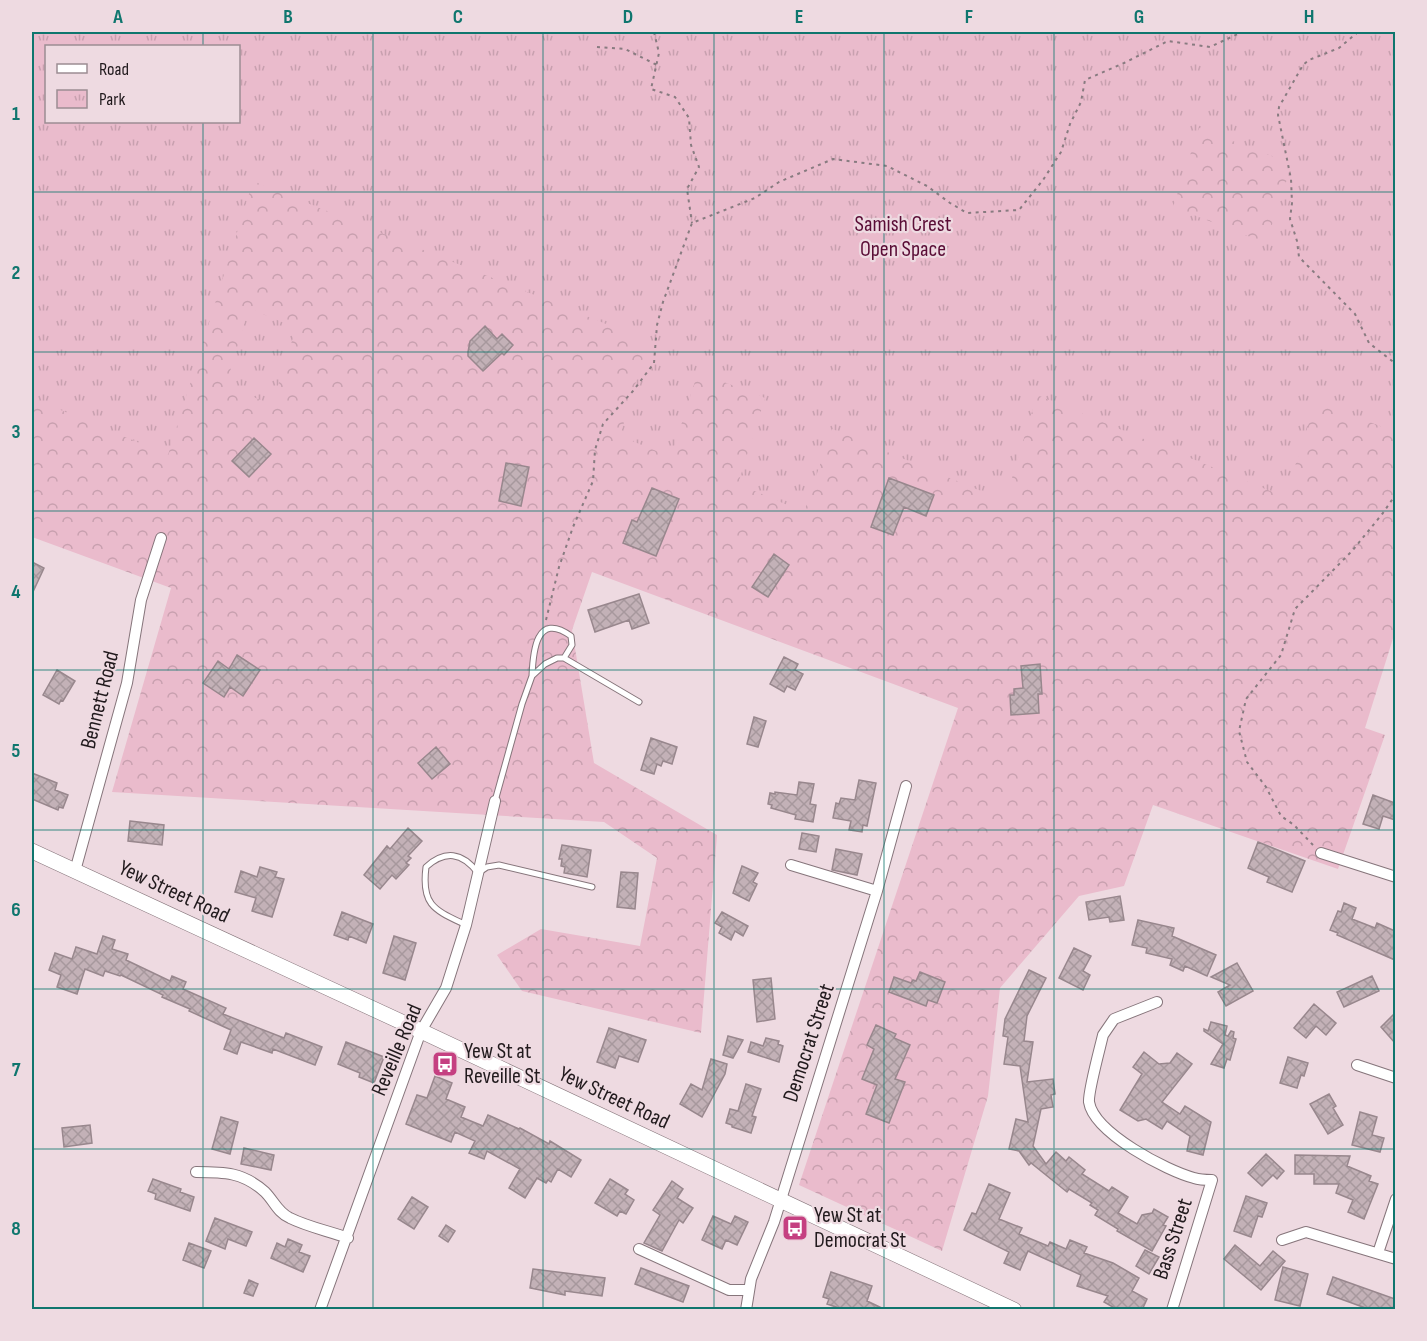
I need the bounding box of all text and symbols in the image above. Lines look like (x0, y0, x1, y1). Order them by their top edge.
text: A (112, 5, 123, 29)
text: B (283, 5, 293, 29)
text: C (453, 5, 463, 29)
text: D (623, 5, 633, 29)
text: E (795, 5, 803, 29)
text: F (965, 5, 973, 29)
text: G (1134, 5, 1144, 29)
text: H (1304, 5, 1314, 29)
legend (45, 45, 240, 123)
text: Road (99, 59, 129, 80)
text: Park (99, 89, 125, 110)
text: 1 (12, 102, 20, 126)
park label: Samish Crest Open Space (855, 211, 952, 263)
text: 2 (12, 261, 20, 285)
text: 3 (12, 420, 21, 444)
text: 4 (11, 580, 21, 604)
street label: Bennett Road (75, 648, 125, 752)
text: 5 (12, 739, 21, 763)
street label: Yew Street Road (114, 855, 234, 929)
text: 6 (11, 898, 21, 922)
street label: Democrat Street (777, 980, 841, 1105)
street label: Reveille Road (366, 1000, 428, 1100)
place label: Yew St at Reveille St (464, 1038, 541, 1090)
bus stop icon: Yew St at Reveille St (430, 1049, 460, 1079)
text: 7 (12, 1058, 21, 1082)
street label: Yew Street Road (554, 1061, 674, 1135)
street label: Bass Street (1147, 1195, 1199, 1283)
place label: Yew St at Democrat St (814, 1202, 907, 1254)
bus stop icon: Yew St at Democrat St (780, 1213, 810, 1243)
text: 8 (11, 1217, 21, 1241)

